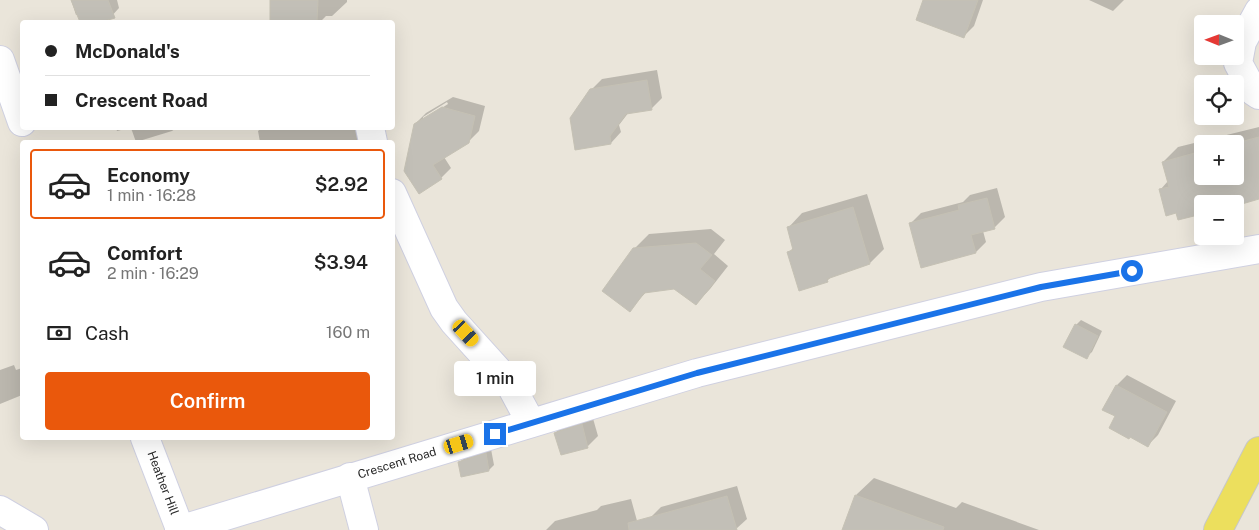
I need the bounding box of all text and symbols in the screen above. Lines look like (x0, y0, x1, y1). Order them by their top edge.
north arrow (1194, 15, 1244, 65)
map controls (1194, 15, 1244, 245)
text: McDonald's (75, 40, 180, 62)
button: locate (1194, 75, 1244, 125)
text: Crescent Road (75, 89, 208, 111)
button: + (1194, 135, 1244, 185)
icon: car (47, 162, 92, 207)
text: Economy (107, 164, 190, 186)
text: $2.92 (315, 173, 368, 195)
text: 1 min · 16:28 (107, 186, 196, 205)
button: − (1194, 195, 1244, 245)
icon: car (47, 240, 92, 285)
text: Comfort (107, 242, 183, 264)
text: $3.94 (314, 251, 368, 273)
route start (1121, 260, 1143, 282)
text: 2 min · 16:29 (107, 264, 199, 283)
car (450, 317, 481, 349)
icon: cash (45, 319, 73, 347)
text: Cash (85, 322, 129, 344)
text: 160 m (326, 323, 370, 342)
callout: 1 min (454, 362, 536, 396)
text: 1 min (476, 369, 514, 388)
button: Confirm (45, 372, 370, 430)
route end (484, 423, 506, 445)
car (442, 432, 475, 456)
street label: Crescent Road (356, 444, 438, 482)
street label: Heather Hill (144, 449, 182, 517)

